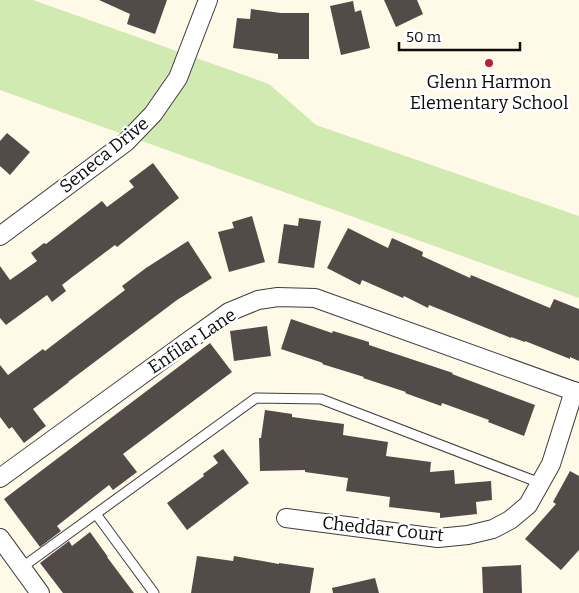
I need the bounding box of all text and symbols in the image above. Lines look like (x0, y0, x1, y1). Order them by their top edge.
scale bar (399, 20, 520, 52)
text: 50 m (406, 28, 442, 46)
marker: Glenn Harmon Elementary School (483, 57, 495, 69)
place label: Glenn Harmon Elementary School (410, 71, 568, 114)
street label: Seneca Drive (55, 112, 153, 198)
street label: Enfilar Lane (144, 304, 240, 378)
street label: Cheddar Court (321, 512, 445, 546)

